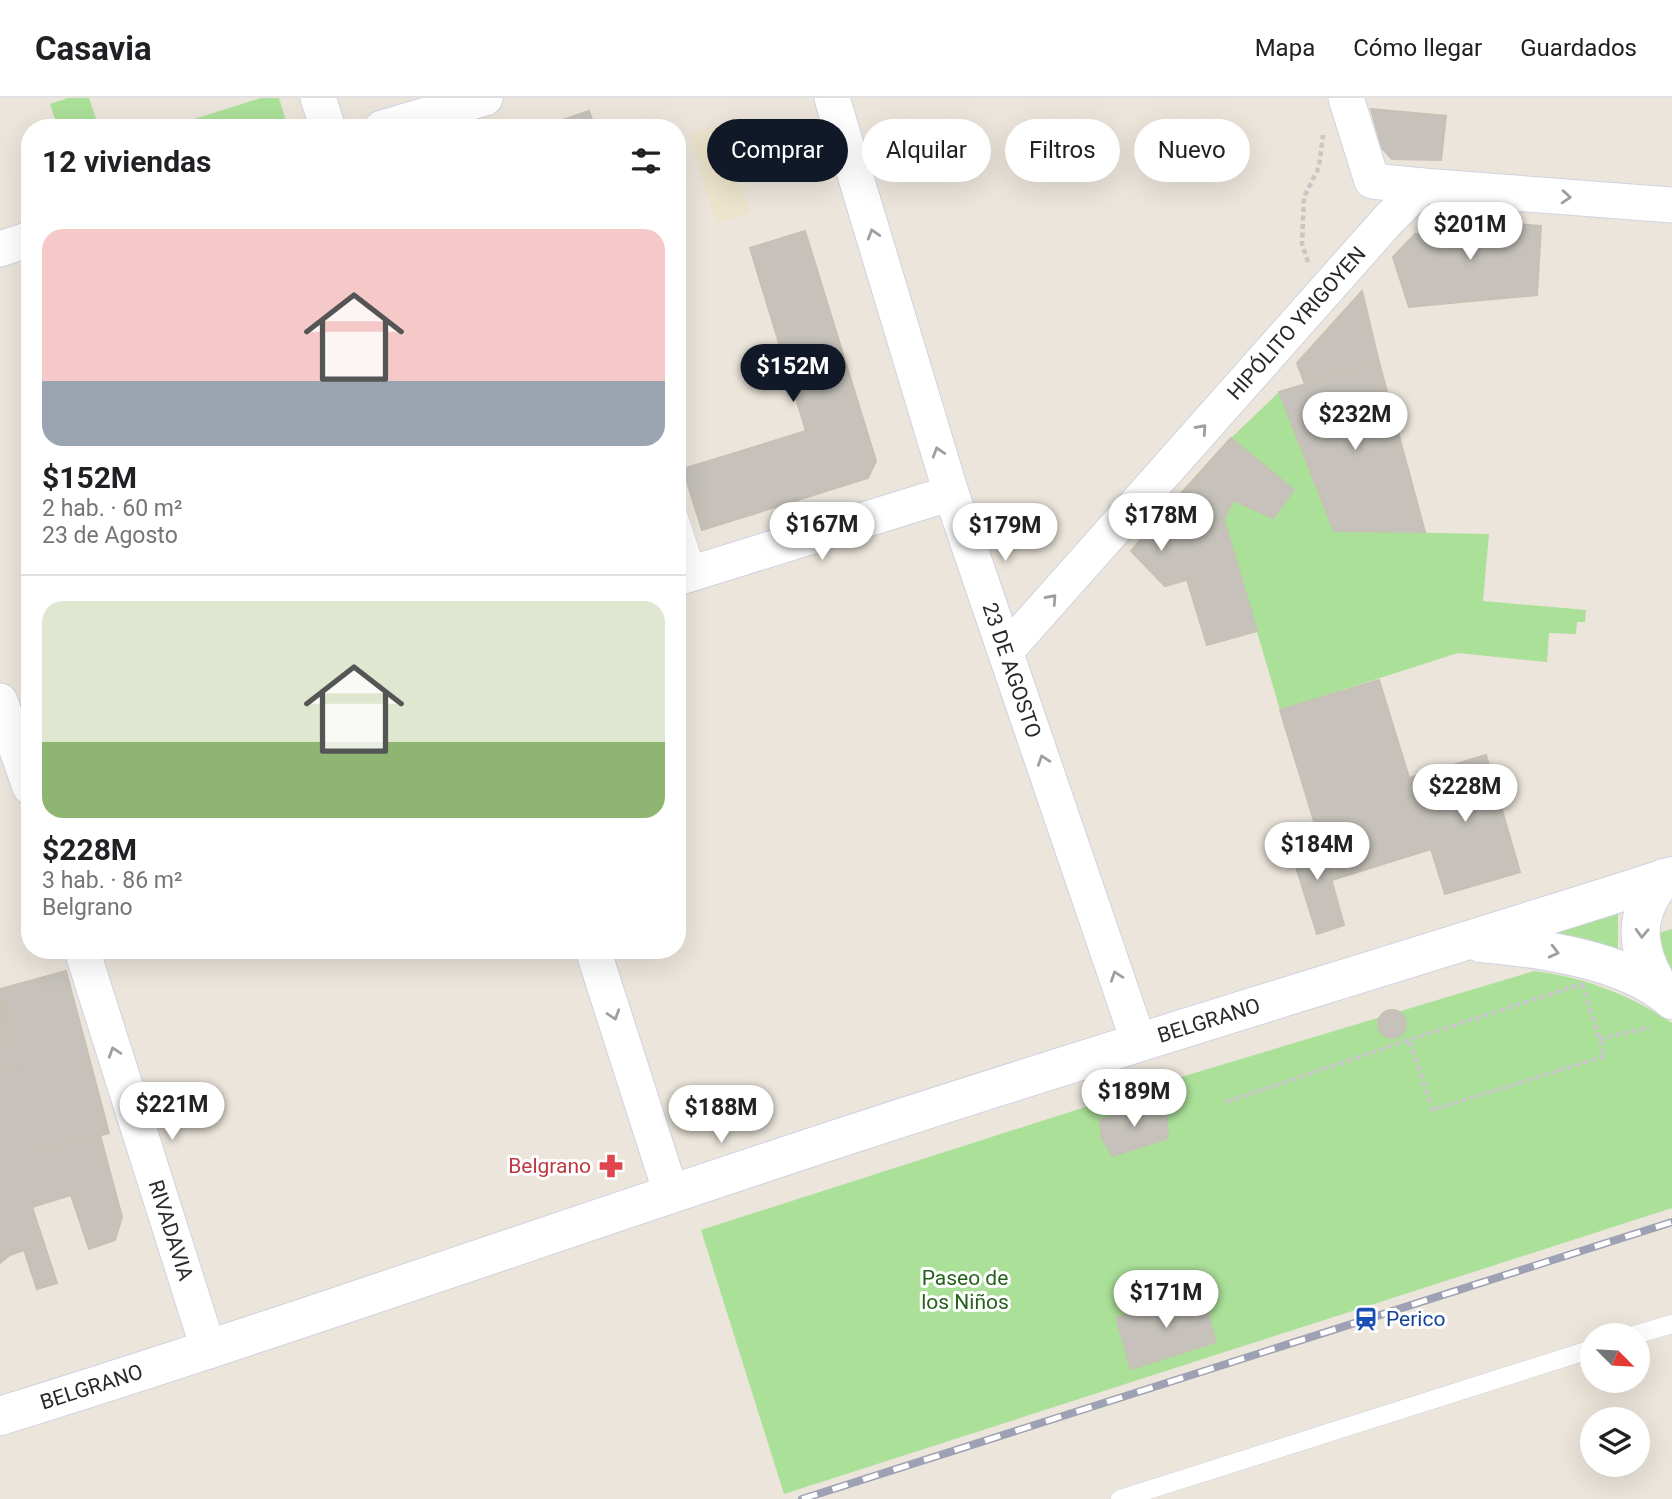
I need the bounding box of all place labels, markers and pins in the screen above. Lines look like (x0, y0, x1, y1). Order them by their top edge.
pin: $201M (1421, 202, 1519, 262)
pin: $152M (744, 344, 842, 404)
pin: $232M (1306, 392, 1404, 452)
pin: $178M (1112, 494, 1210, 553)
pin: $167M (773, 503, 871, 562)
pin: $179M (956, 504, 1054, 563)
pin: $228M (1416, 764, 1514, 824)
pin: $184M (1268, 822, 1366, 882)
pin: $189M (1085, 1070, 1183, 1129)
pin: $221M (123, 1082, 221, 1142)
pin: $188M (672, 1086, 770, 1145)
pharmacy icon: Belgrano (597, 1152, 625, 1180)
place label: Belgrano (508, 1154, 591, 1178)
pin: $171M (1117, 1270, 1215, 1330)
station icon: Perico (1352, 1305, 1380, 1333)
place label: Perico (1386, 1307, 1445, 1331)

